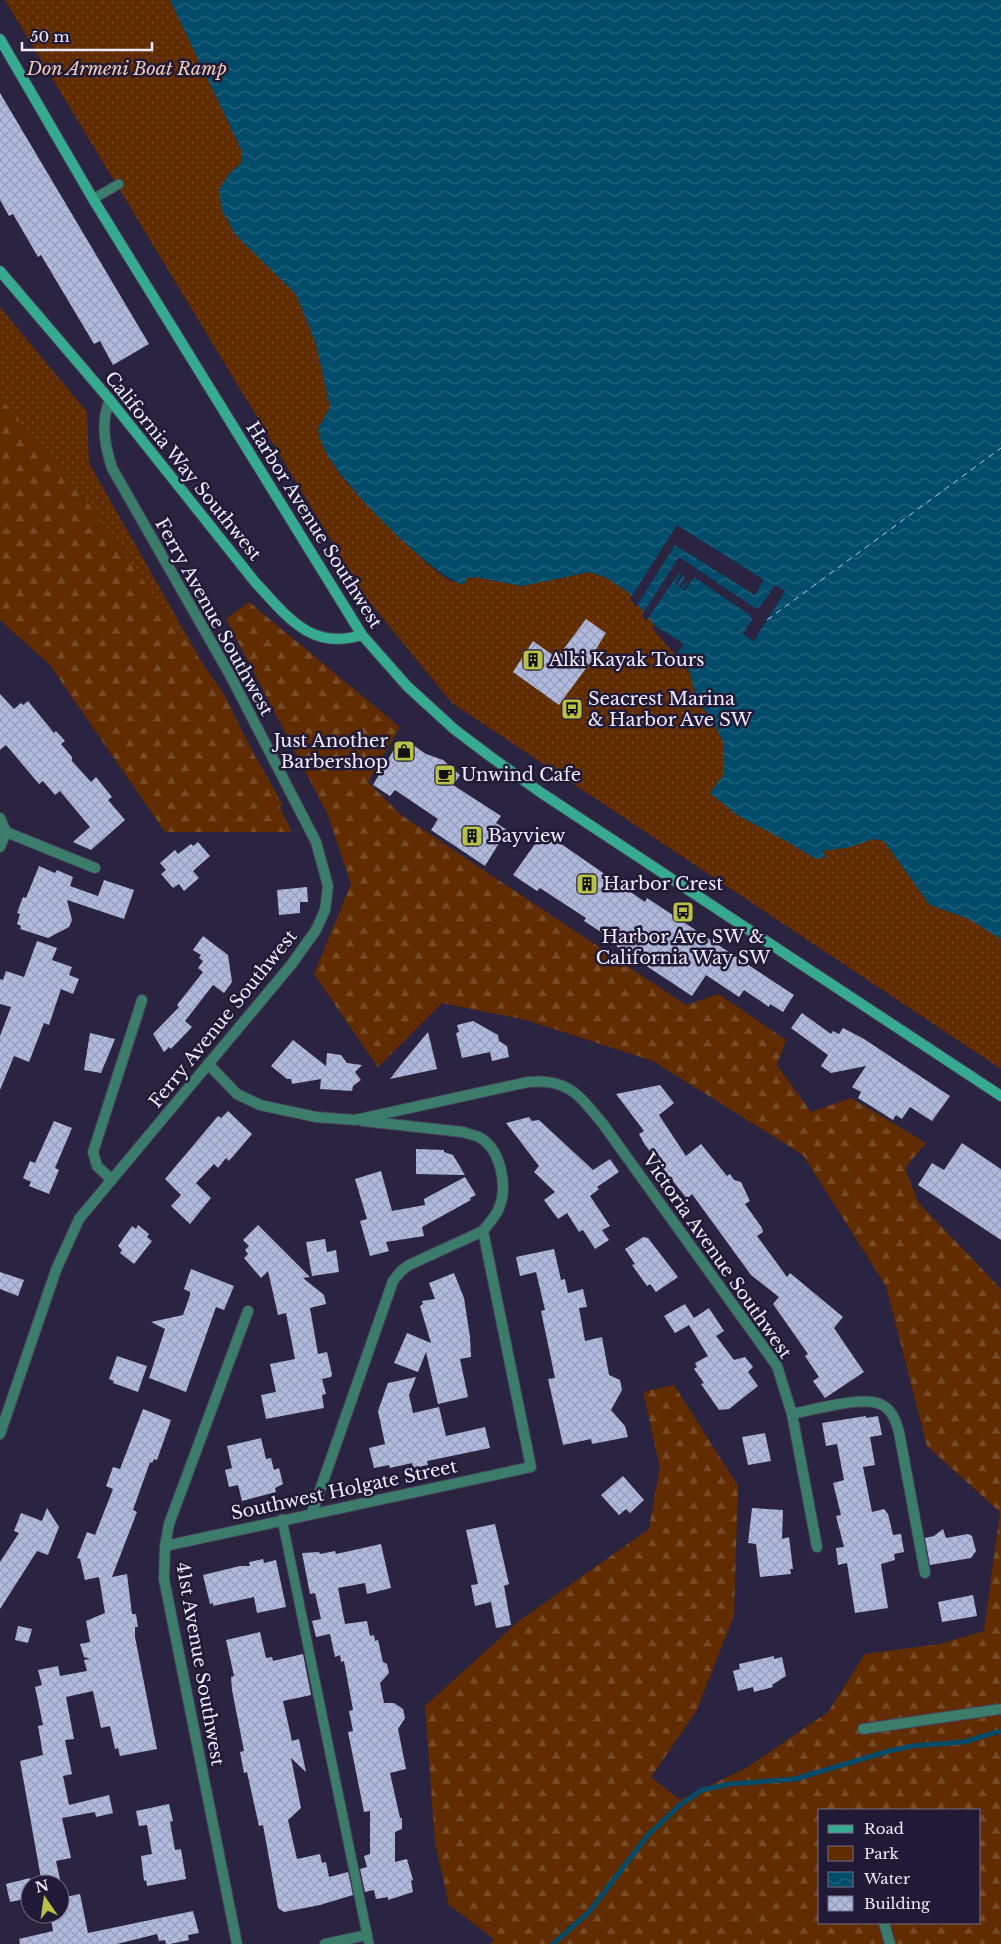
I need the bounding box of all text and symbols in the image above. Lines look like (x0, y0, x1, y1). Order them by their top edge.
scale bar (22, 20, 152, 52)
text: 50 m (30, 27, 70, 46)
park label: Don Armeni Boat Ramp (26, 58, 227, 80)
street label: California Way Southwest (100, 367, 266, 565)
street label: Harbor Avenue Southwest (241, 418, 387, 633)
street label: Ferry Avenue Southwest (150, 514, 278, 720)
building icon: Alki Kayak Tours (521, 648, 545, 672)
place label: Alki Kayak Tours (548, 649, 705, 671)
place label: Seacrest Marina & Harbor Ave SW (588, 688, 753, 731)
bus stop icon: Seacrest Marina & Harbor Ave SW (560, 697, 584, 721)
place label: Just Another Barbershop (272, 730, 388, 773)
shop icon: Just Another Barbershop (392, 739, 416, 763)
cafe icon: Unwind Cafe (433, 763, 457, 787)
place label: Unwind Cafe (461, 764, 581, 786)
building icon: Bayview (460, 824, 484, 848)
place label: Bayview (488, 825, 566, 847)
building icon: Harbor Crest (575, 872, 599, 896)
place label: Harbor Crest (603, 873, 723, 895)
bus stop icon: Harbor Ave SW & California Way SW (671, 900, 695, 924)
street label: Ferry Avenue Southwest (144, 925, 302, 1112)
place label: Harbor Ave SW & California Way SW (596, 926, 771, 969)
street label: Victoria Avenue Southwest (637, 1148, 797, 1363)
street label: Southwest Holgate Street (229, 1455, 459, 1525)
street label: 41st Avenue Southwest (171, 1561, 229, 1768)
legend (818, 1809, 981, 1924)
text: Road (864, 1819, 904, 1838)
text: Park (864, 1844, 900, 1863)
text: Water (863, 1869, 911, 1888)
north arrow (20, 1874, 70, 1924)
text: N (34, 1876, 51, 1897)
text: Building (864, 1894, 931, 1913)

